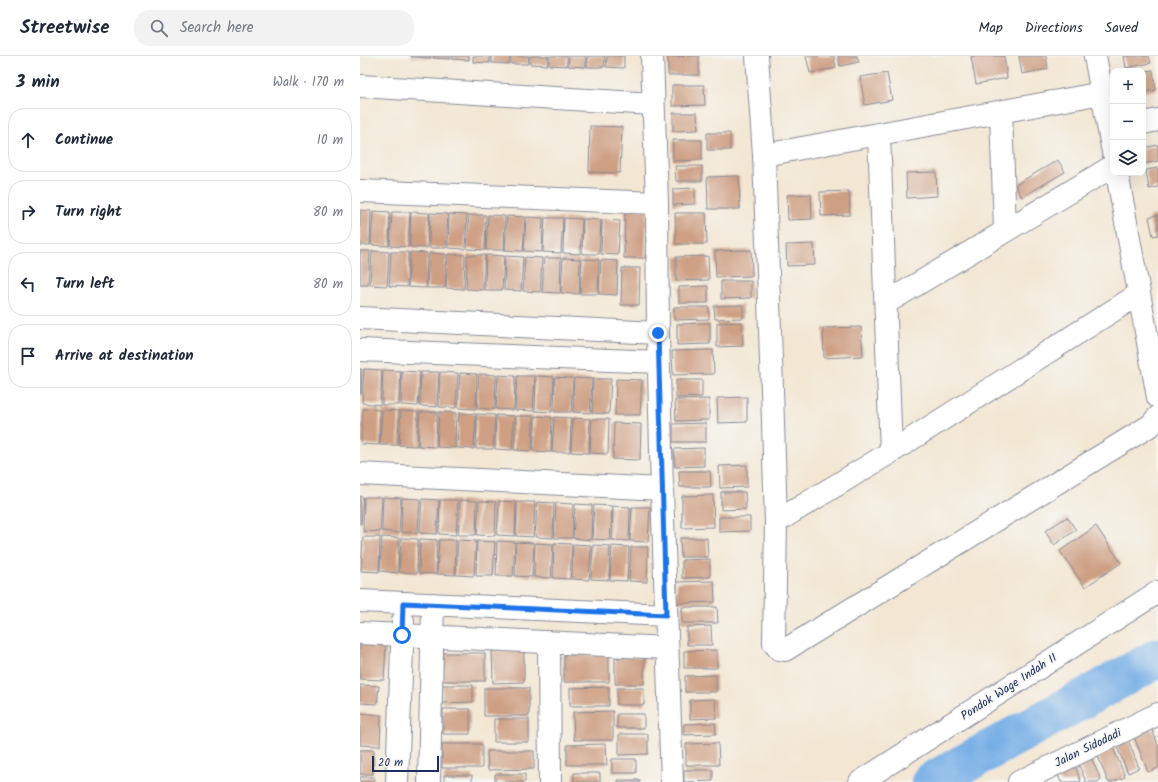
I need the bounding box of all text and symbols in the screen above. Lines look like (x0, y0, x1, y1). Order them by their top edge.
search box (134, 10, 414, 46)
text: Streetwise (20, 13, 110, 43)
text: Search here (180, 16, 254, 40)
icon: search (148, 17, 170, 39)
text: Map (978, 17, 1003, 39)
text: Directions (1025, 17, 1083, 39)
text: Saved (1105, 17, 1138, 39)
map controls (1110, 68, 1146, 176)
button: + (1110, 68, 1146, 104)
text: 3 min (16, 69, 60, 96)
text: Walk · 170 m (273, 72, 344, 93)
button: − (1110, 104, 1146, 140)
text: Continue (55, 128, 113, 152)
icon: ahead (17, 129, 39, 151)
text: 10 m (317, 130, 343, 151)
button: layers (1110, 140, 1146, 176)
text: Turn right (55, 200, 122, 224)
icon: right (17, 201, 39, 223)
text: 80 m (313, 202, 343, 223)
text: Turn left (55, 272, 115, 296)
icon: left (17, 273, 39, 295)
text: 80 m (313, 274, 343, 295)
route end (649, 324, 667, 342)
text: Arrive at destination (55, 344, 194, 368)
icon: arrive (17, 345, 39, 367)
route start (393, 626, 411, 644)
street label: Pondok Wage Indah II (957, 649, 1061, 725)
street label: Jalan Sidodadi (1051, 723, 1126, 772)
scale bar (372, 754, 439, 773)
text: 20 m (378, 754, 403, 772)

